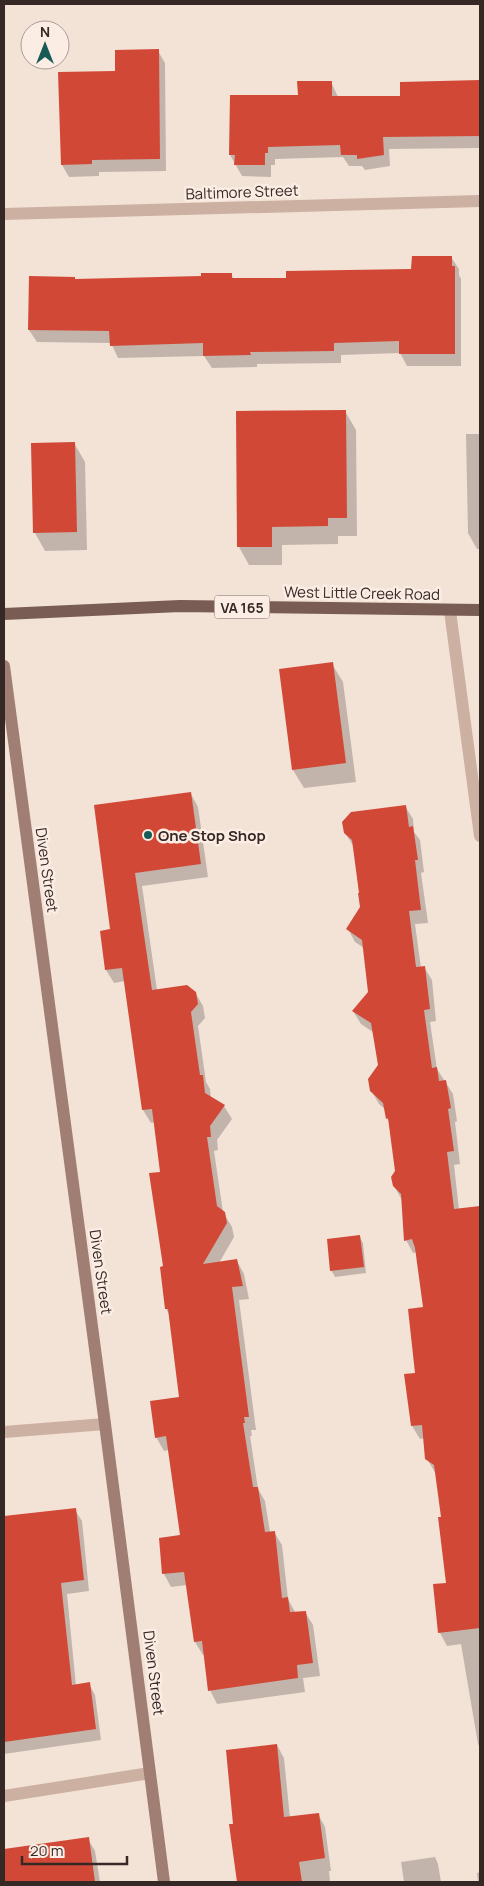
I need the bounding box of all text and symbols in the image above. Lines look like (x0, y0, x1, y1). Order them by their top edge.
north arrow (20, 20, 70, 70)
text: N (40, 22, 50, 41)
street label: Baltimore Street (185, 180, 299, 204)
street label: West Little Creek Road (284, 581, 440, 605)
road number: VA 165 (214, 596, 270, 618)
place label: One Stop Shop (158, 825, 266, 846)
street label: Diven Street (31, 826, 63, 914)
marker: One Stop Shop (142, 829, 154, 841)
street label: Diven Street (85, 1228, 117, 1316)
street label: Diven Street (138, 1629, 170, 1717)
scale bar (22, 1834, 128, 1866)
text: 20 m (30, 1840, 63, 1861)

